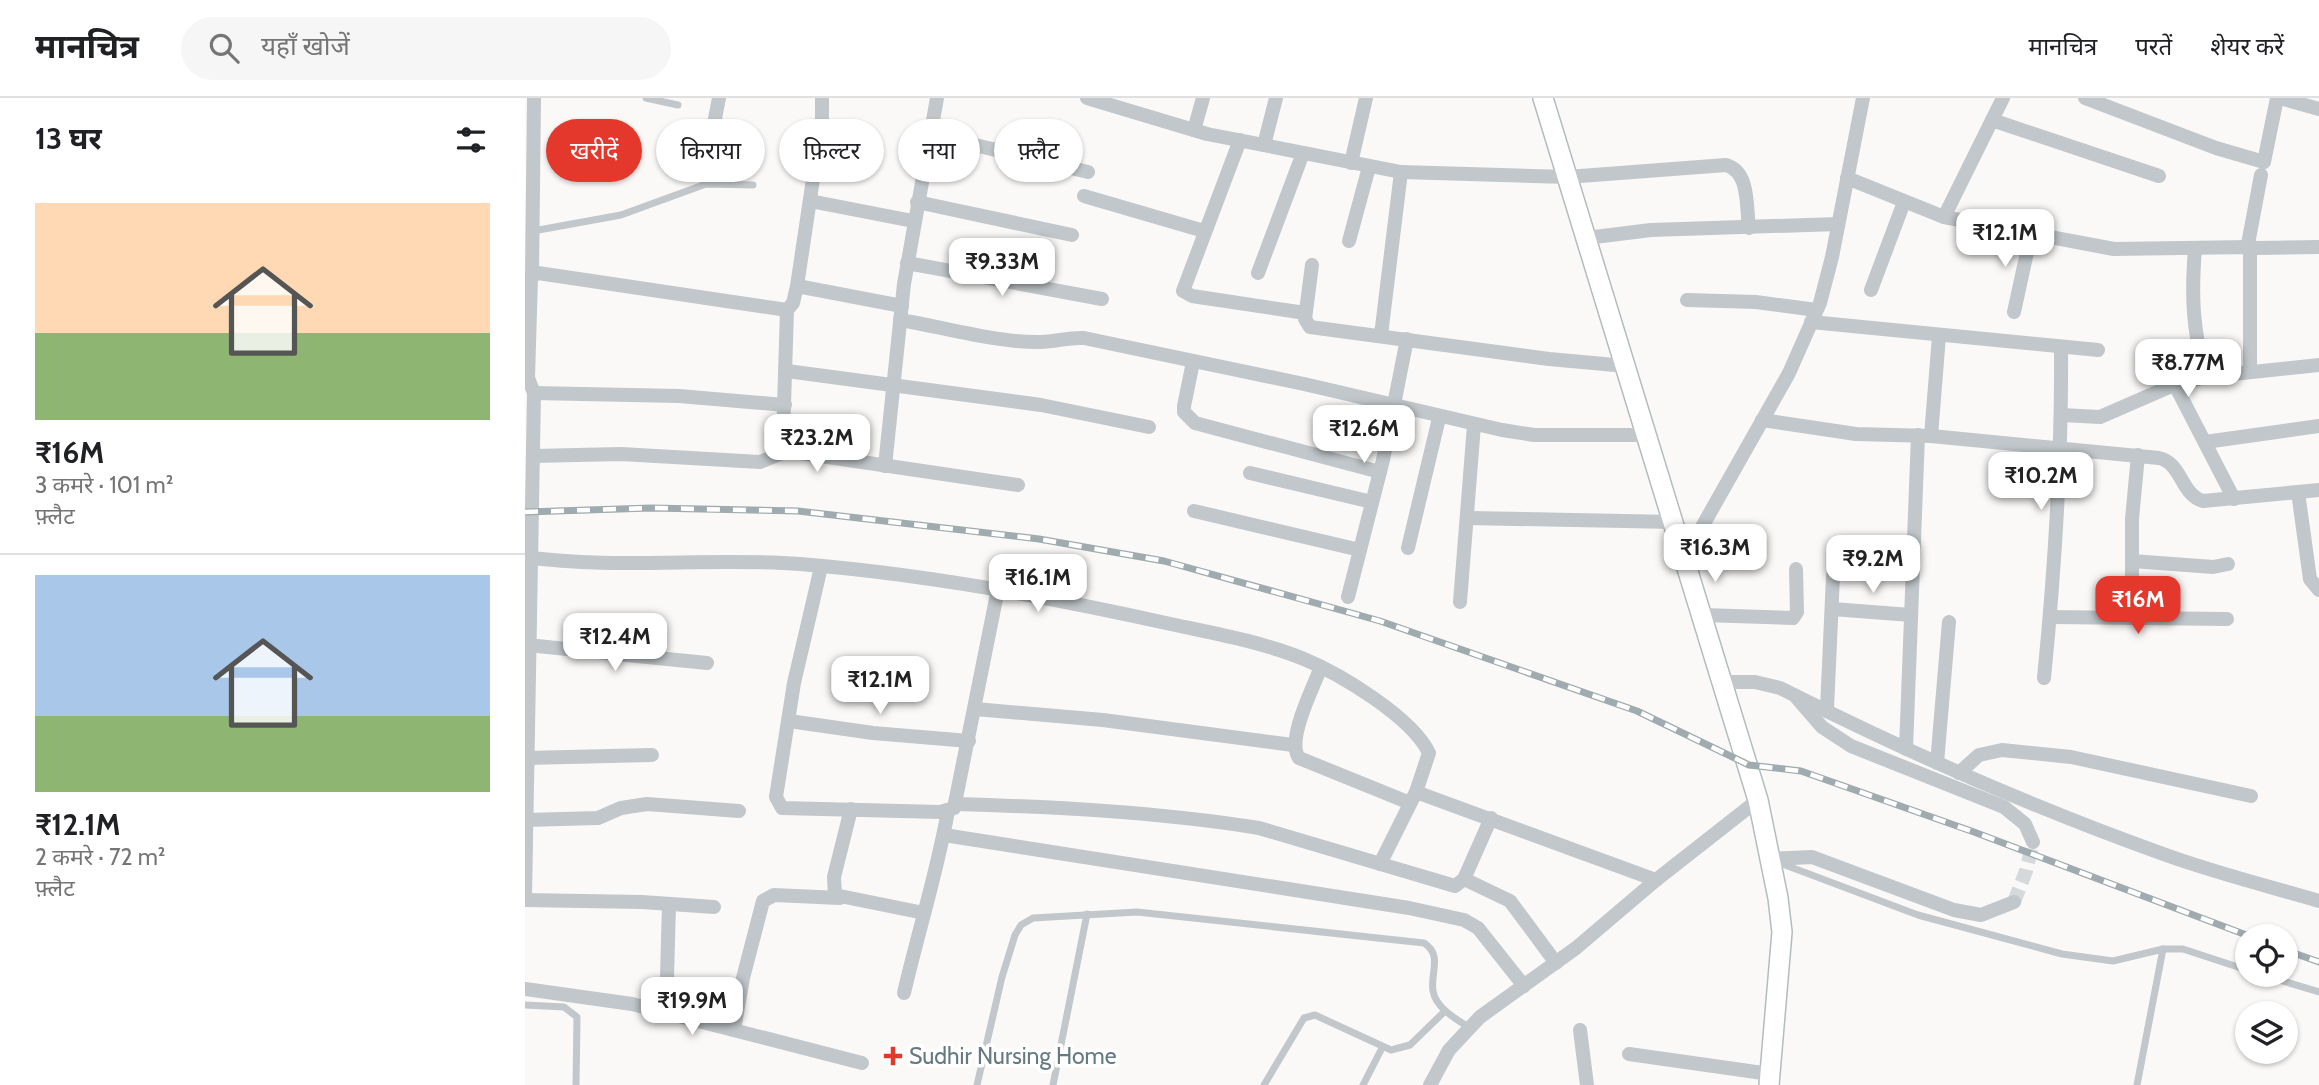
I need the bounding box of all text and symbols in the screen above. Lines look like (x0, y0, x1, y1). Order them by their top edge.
search box (181, 17, 671, 80)
text: मानचित्र (35, 26, 139, 66)
icon: search (205, 29, 243, 67)
text: यहाँ खोजें (261, 30, 350, 62)
text: मानचित्र (2029, 32, 2097, 61)
text: परतें (2135, 32, 2172, 61)
text: शेयर करें (2210, 32, 2284, 61)
chip: खरीदें (546, 119, 642, 182)
chip: किराया (656, 119, 765, 182)
chip: फ़िल्टर (779, 119, 884, 182)
chip: नया (898, 119, 980, 182)
chip: फ़्लैट (994, 119, 1083, 182)
text: 13 घर (35, 120, 102, 157)
icon: filters (452, 121, 490, 159)
pin: ₹12.1M (1948, 209, 2062, 269)
text: ₹12.1M (1972, 218, 2038, 246)
pin: ₹9.33M (945, 238, 1059, 298)
text: ₹9.33M (965, 247, 1039, 275)
icon: home (200, 248, 326, 374)
pin: ₹8.77M (2131, 340, 2245, 399)
text: ₹8.77M (2151, 348, 2225, 376)
pin: ₹12.6M (1307, 406, 1421, 465)
pin: ₹23.2M (760, 414, 874, 474)
text: ₹12.6M (1329, 414, 1399, 442)
text: ₹23.2M (780, 423, 854, 451)
text: ₹16M (35, 434, 104, 471)
pin: ₹10.2M (1984, 452, 2098, 512)
text: ₹10.2M (2004, 461, 2078, 489)
text: 3 कमरे · 101 m² (35, 471, 173, 499)
text: फ़्लैट (35, 502, 75, 530)
pin: ₹16.3M (1658, 524, 1772, 584)
text: ₹16.3M (1680, 533, 1750, 561)
pin: ₹9.2M (1824, 536, 1922, 595)
text: ₹9.2M (1842, 544, 1904, 572)
pin: ₹16.1M (981, 554, 1095, 614)
text: ₹16.1M (1005, 563, 1071, 591)
pin: ₹16M (2097, 576, 2179, 636)
text: ₹16M (2111, 585, 2165, 613)
pin: ₹12.4M (558, 614, 672, 673)
icon: home (200, 620, 326, 746)
text: ₹12.4M (579, 622, 651, 650)
pin: ₹12.1M (823, 656, 937, 716)
text: ₹12.1M (847, 665, 913, 693)
text: ₹12.1M (35, 806, 120, 843)
text: 2 कमरे · 72 m² (35, 843, 165, 871)
text: फ़्लैट (35, 874, 75, 902)
map controls (2235, 924, 2298, 1064)
button: locate (2235, 924, 2298, 987)
pin: ₹19.9M (635, 978, 749, 1037)
text: ₹19.9M (657, 986, 727, 1014)
button: layers (2235, 1001, 2298, 1064)
place label: Sudhir Nursing Home (909, 1042, 1117, 1070)
marker: Sudhir Nursing Home (883, 1046, 903, 1066)

